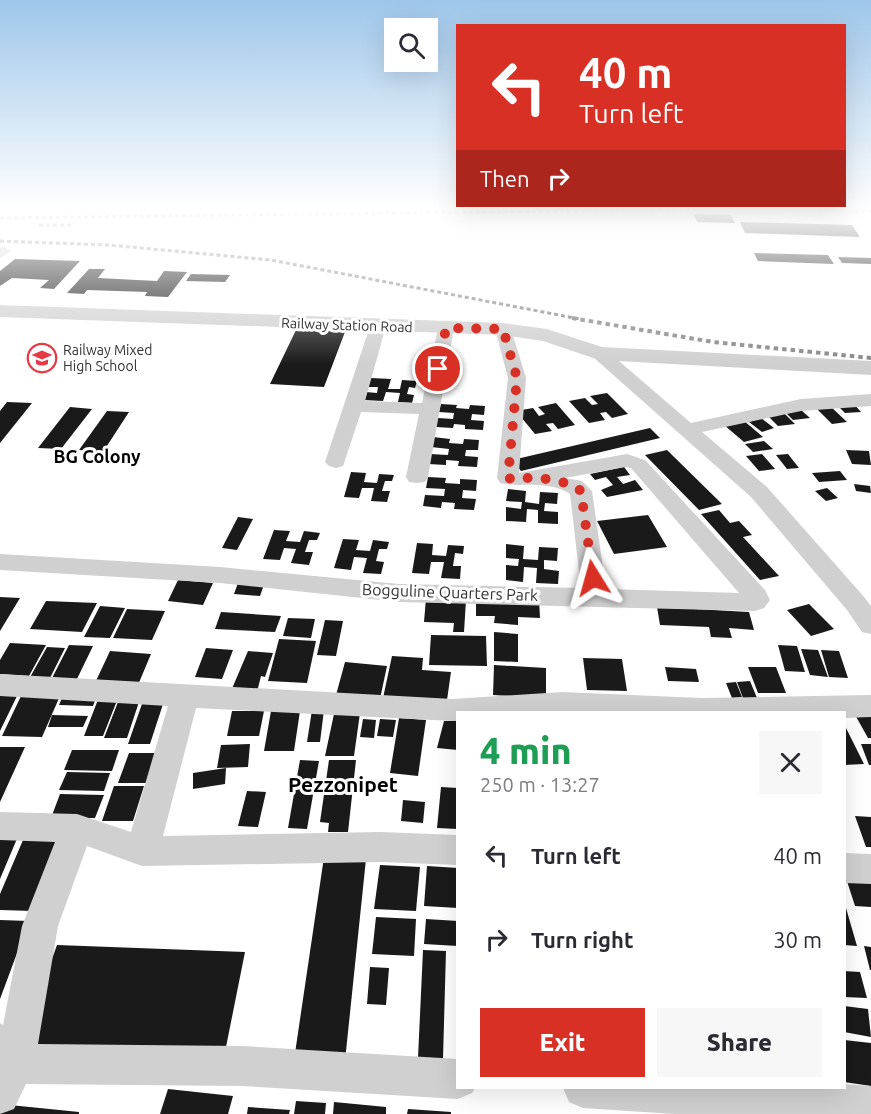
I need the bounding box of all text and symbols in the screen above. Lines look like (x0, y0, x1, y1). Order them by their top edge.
map controls (384, 18, 438, 72)
button: search (384, 18, 438, 72)
icon: left (480, 48, 558, 126)
text: 40 m (579, 49, 673, 96)
text: Turn left (579, 98, 683, 128)
icon: right (542, 162, 575, 195)
text: Then (480, 166, 530, 191)
street label: Railway Station Road (281, 315, 413, 335)
school or university icon: Railway Mixed High School (26, 342, 58, 374)
place label: Railway Mixed High School (63, 342, 152, 374)
pin (412, 343, 463, 394)
icon: arrive (421, 352, 454, 385)
district label: BG Colony (54, 446, 141, 466)
position arrow (561, 546, 625, 610)
street label: Bogguline Quarters Park (362, 580, 538, 604)
text: 4 min (480, 730, 572, 771)
button: close (759, 731, 822, 794)
district label: Pezzonipet (288, 772, 398, 796)
text: 250 m · 13:27 (480, 773, 600, 796)
icon: left (480, 839, 513, 872)
text: Turn left (531, 843, 621, 868)
text: 40 m (773, 843, 822, 868)
icon: right (480, 923, 513, 956)
text: Turn right (531, 927, 633, 952)
text: 30 m (773, 927, 822, 952)
button: Exit (480, 1008, 645, 1077)
button: Share (657, 1008, 822, 1077)

